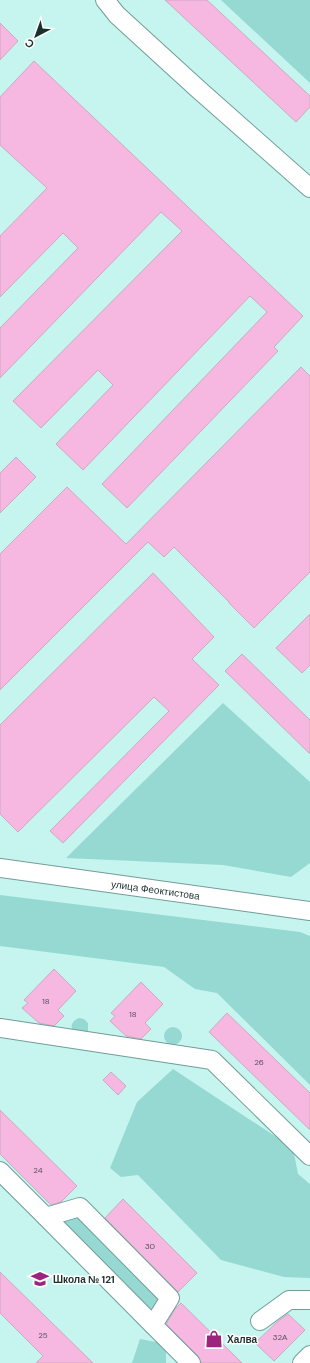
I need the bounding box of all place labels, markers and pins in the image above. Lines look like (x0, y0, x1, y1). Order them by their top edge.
school or university icon: Школа № 121 (30, 1269, 50, 1289)
place label: Школа № 121 (53, 1273, 115, 1286)
shop icon: Халва (204, 1329, 224, 1349)
place label: Халва (227, 1333, 258, 1346)

